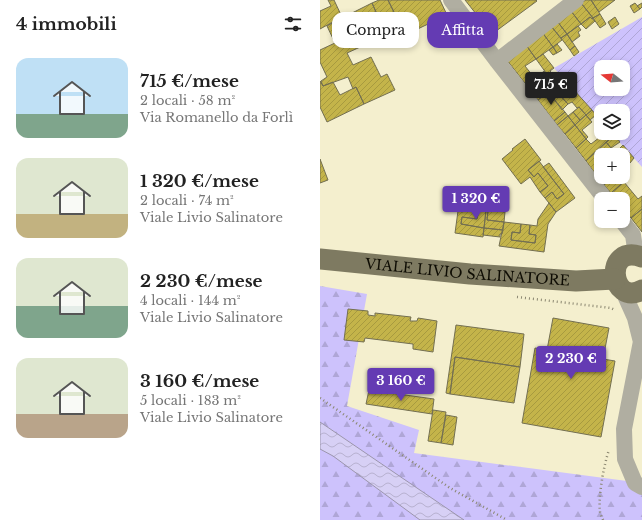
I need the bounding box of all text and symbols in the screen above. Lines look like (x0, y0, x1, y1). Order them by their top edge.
chip: Compra (332, 12, 419, 48)
chip: Affitta (427, 12, 498, 48)
icon: filters (282, 13, 304, 35)
text: 4 immobili (16, 14, 117, 35)
north arrow (594, 60, 630, 96)
map controls (594, 60, 630, 228)
text: 715 €/mese (140, 71, 239, 92)
pin: 715 € (523, 72, 579, 106)
icon: home (48, 74, 96, 122)
text: 715 € (534, 76, 568, 93)
text: 2 locali · 58 m² (140, 92, 235, 109)
button: layers (594, 104, 630, 140)
text: Via Romanello da Forlì (140, 109, 293, 126)
button: + (594, 148, 630, 184)
text: 1 320 €/mese (140, 171, 259, 192)
icon: home (48, 174, 96, 222)
pin: 1 320 € (439, 186, 513, 220)
text: 1 320 € (451, 190, 501, 207)
text: 2 locali · 74 m² (140, 192, 234, 209)
button: − (594, 192, 630, 228)
text: Viale Livio Salinatore (140, 209, 283, 226)
street label: VIALE LIVIO SALINATORE (363, 254, 570, 290)
text: 2 230 €/mese (140, 271, 263, 292)
icon: home (48, 274, 96, 322)
text: 4 locali · 144 m² (140, 292, 240, 309)
text: Viale Livio Salinatore (140, 309, 283, 326)
pin: 2 230 € (534, 346, 608, 380)
text: 2 230 € (545, 350, 597, 367)
pin: 3 160 € (364, 368, 438, 402)
text: 3 160 €/mese (140, 371, 259, 392)
text: 3 160 € (376, 372, 426, 389)
icon: home (48, 374, 96, 422)
text: 5 locali · 183 m² (140, 392, 241, 409)
text: Viale Livio Salinatore (140, 409, 283, 426)

